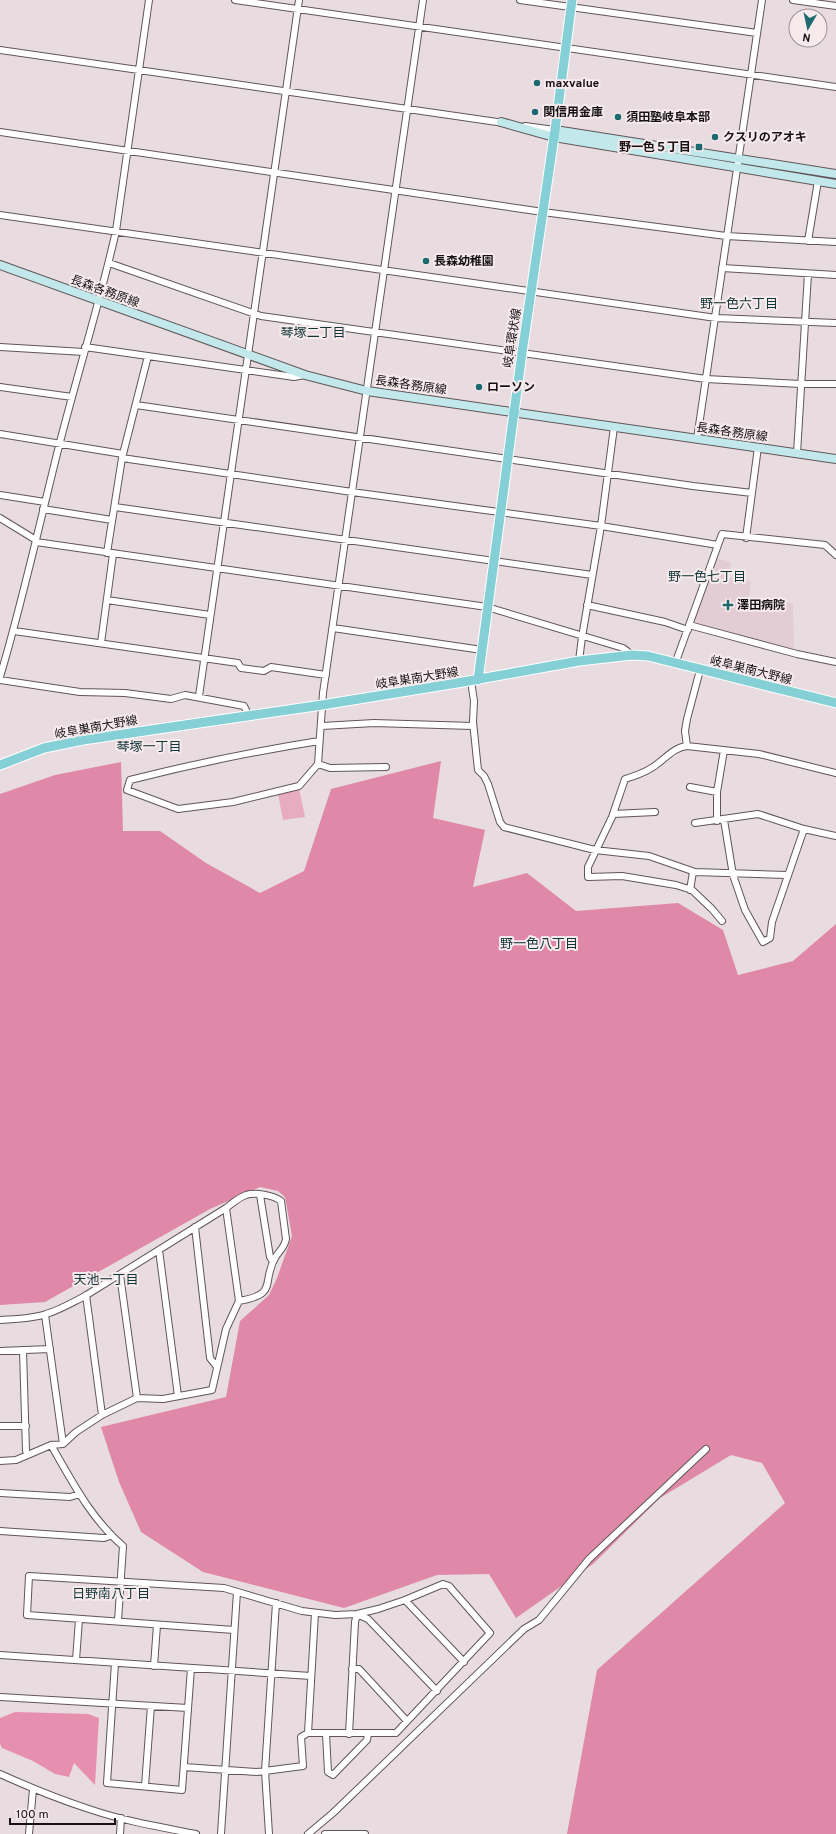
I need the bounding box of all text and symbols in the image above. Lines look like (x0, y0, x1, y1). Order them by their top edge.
north arrow (788, 8, 828, 48)
text: N (802, 29, 812, 44)
place label: maxvalue (545, 76, 600, 92)
marker: maxvalue (532, 78, 542, 88)
place label: 関信用金庫 (543, 105, 603, 121)
marker: 関信用金庫 (530, 107, 540, 117)
place label: 須田塾岐阜本部 (626, 110, 710, 126)
marker: 須田塾岐阜本部 (613, 112, 623, 122)
place label: クスリのアオキ (723, 130, 807, 146)
marker: クスリのアオキ (710, 132, 720, 142)
place label: 野一色５丁目 (619, 140, 691, 156)
marker: 野一色５丁目 (694, 142, 704, 152)
place label: 長森幼稚園 (434, 254, 494, 270)
marker: 長森幼稚園 (421, 256, 431, 266)
street label: 長森各務原線 (68, 272, 141, 312)
district label: 野一色六丁目 (700, 297, 778, 313)
street label: 岐阜環状線 (500, 307, 526, 369)
district label: 琴塚二丁目 (280, 326, 346, 342)
street label: 長森各務原線 (374, 373, 448, 399)
place label: ローソン (487, 380, 535, 396)
marker: ローソン (474, 382, 484, 392)
street label: 長森各務原線 (695, 420, 769, 446)
district label: 野一色七丁目 (668, 570, 746, 586)
place label: 澤田病院 (737, 598, 785, 614)
marker: 澤田病院 (722, 599, 734, 611)
street label: 岐阜巣南大野線 (708, 653, 793, 689)
street label: 岐阜巣南大野線 (374, 665, 460, 693)
street label: 岐阜巣南大野線 (53, 713, 139, 743)
district label: 琴塚一丁目 (116, 740, 182, 756)
district label: 野一色八丁目 (500, 937, 578, 953)
district label: 天池一丁目 (73, 1273, 139, 1289)
district label: 日野南八丁目 (72, 1587, 150, 1603)
scale bar (10, 1800, 115, 1826)
text: 100 m (16, 1807, 49, 1823)

